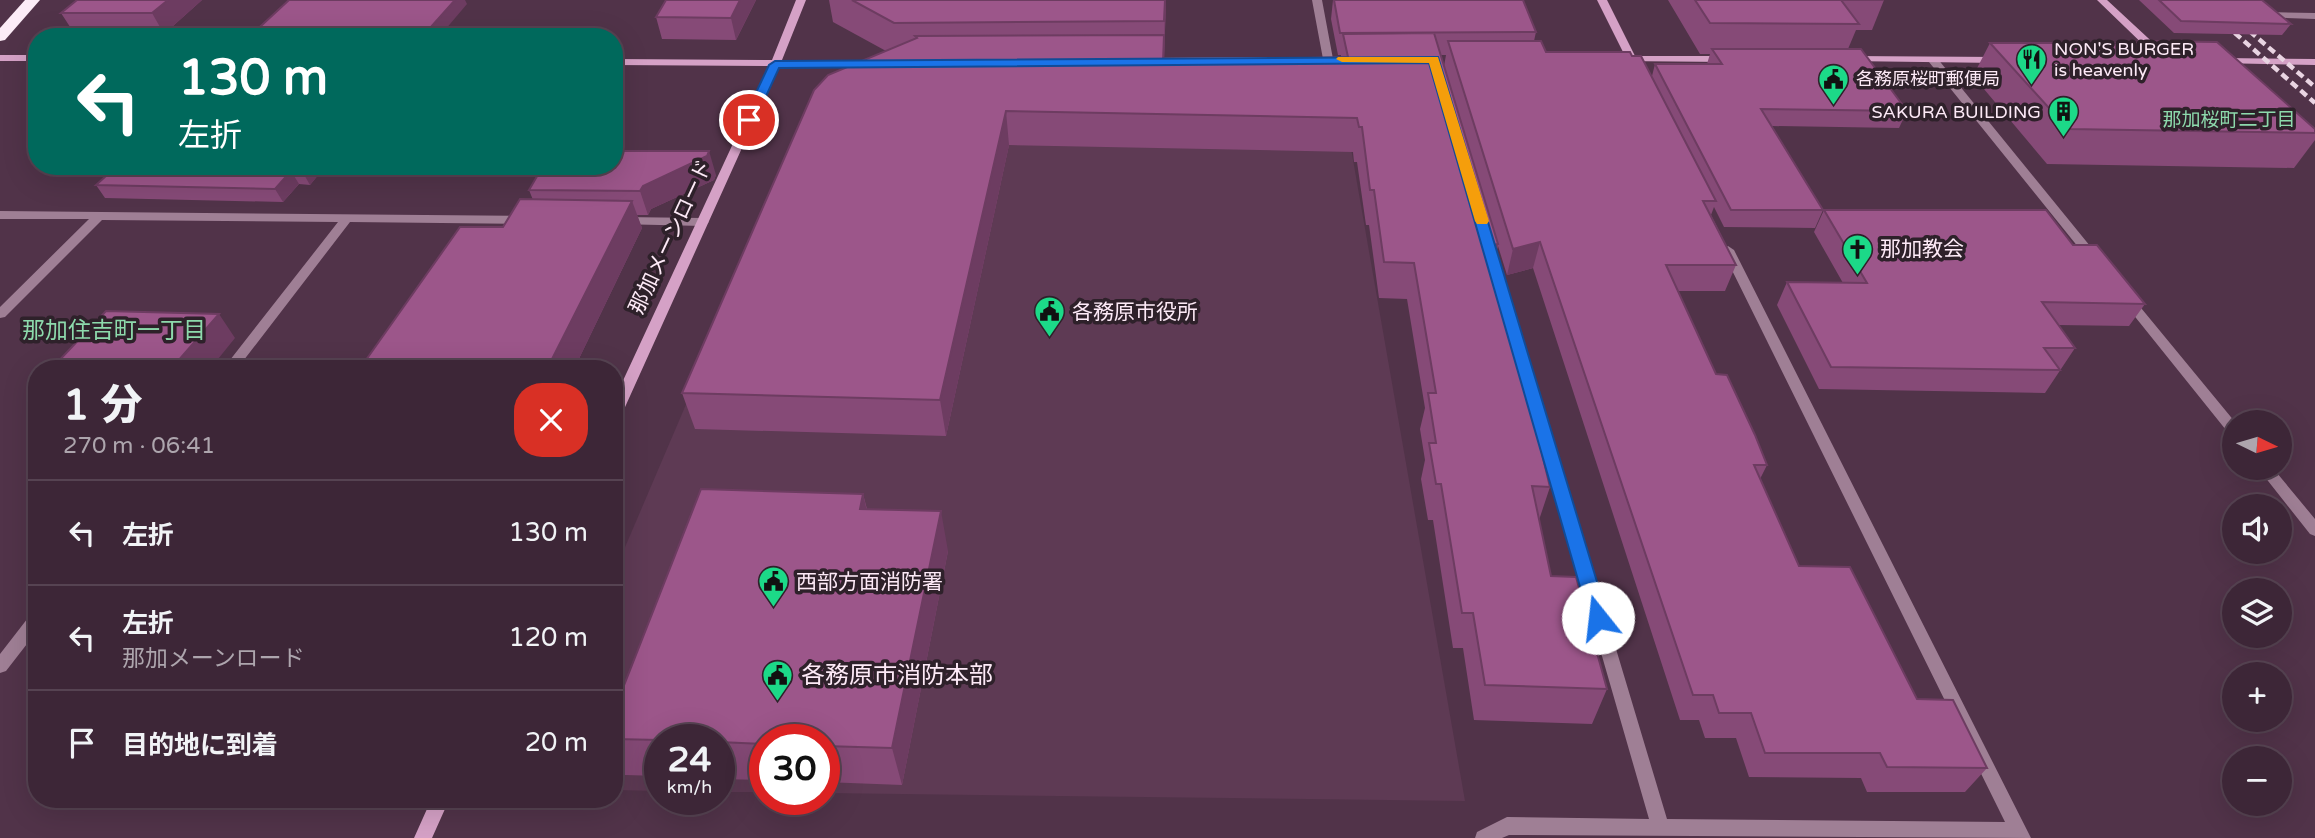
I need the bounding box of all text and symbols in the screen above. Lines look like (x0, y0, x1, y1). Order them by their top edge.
place label: NON'S BURGER is heavenly (2054, 38, 2194, 81)
restaurant icon: NON'S BURGER is heavenly (2014, 42, 2048, 86)
text: 130 m (178, 49, 328, 108)
icon: left (63, 56, 154, 147)
public building icon: 各務原桜町郵便局 (1816, 62, 1850, 106)
place label: 各務原桜町郵便局 (1856, 68, 2000, 90)
pin (719, 90, 779, 150)
building icon: SAKURA BUILDING (2047, 95, 2081, 139)
icon: arrive (730, 101, 768, 139)
place label: SAKURA BUILDING (1872, 101, 2041, 123)
district label: 那加桜町二丁目 (2162, 109, 2296, 131)
text: 左折 (178, 117, 242, 155)
street label: 那加メーンロード (624, 156, 718, 318)
church icon: 那加教会 (1840, 232, 1874, 276)
place label: 那加教会 (1880, 237, 1964, 262)
public building icon: 各務原市役所 (1032, 295, 1066, 339)
place label: 各務原市役所 (1072, 300, 1198, 325)
district label: 那加住吉町一丁目 (22, 317, 206, 345)
text: 1 分 (63, 380, 142, 431)
button: close (514, 383, 588, 457)
north arrow (2222, 410, 2292, 480)
map controls (2222, 410, 2292, 816)
text: 270 m · 06:41 (63, 432, 215, 460)
button: sound (2222, 494, 2292, 564)
icon: left (63, 514, 101, 552)
text: 130 m (508, 517, 588, 548)
text: 左折 (122, 520, 174, 551)
public building icon: 西部方面消防署 (756, 565, 790, 609)
place label: 西部方面消防署 (796, 570, 943, 595)
button: layers (2222, 578, 2292, 648)
position arrow (1561, 581, 1635, 655)
text: 左折 (122, 608, 174, 639)
icon: left (63, 619, 101, 657)
text: 120 m (508, 622, 588, 653)
text: 那加メーンロード (122, 645, 305, 673)
public building icon: 各務原市消防本部 (761, 658, 795, 702)
place label: 各務原市消防本部 (801, 661, 993, 690)
button: + (2222, 662, 2292, 732)
icon: arrive (63, 724, 101, 762)
speed limit sign: 30 (749, 724, 840, 815)
text: 20 m (525, 727, 588, 758)
text: 目的地に到着 (122, 730, 278, 761)
text: 24 (668, 739, 711, 781)
button: − (2222, 746, 2292, 816)
text: km/h (667, 776, 712, 798)

